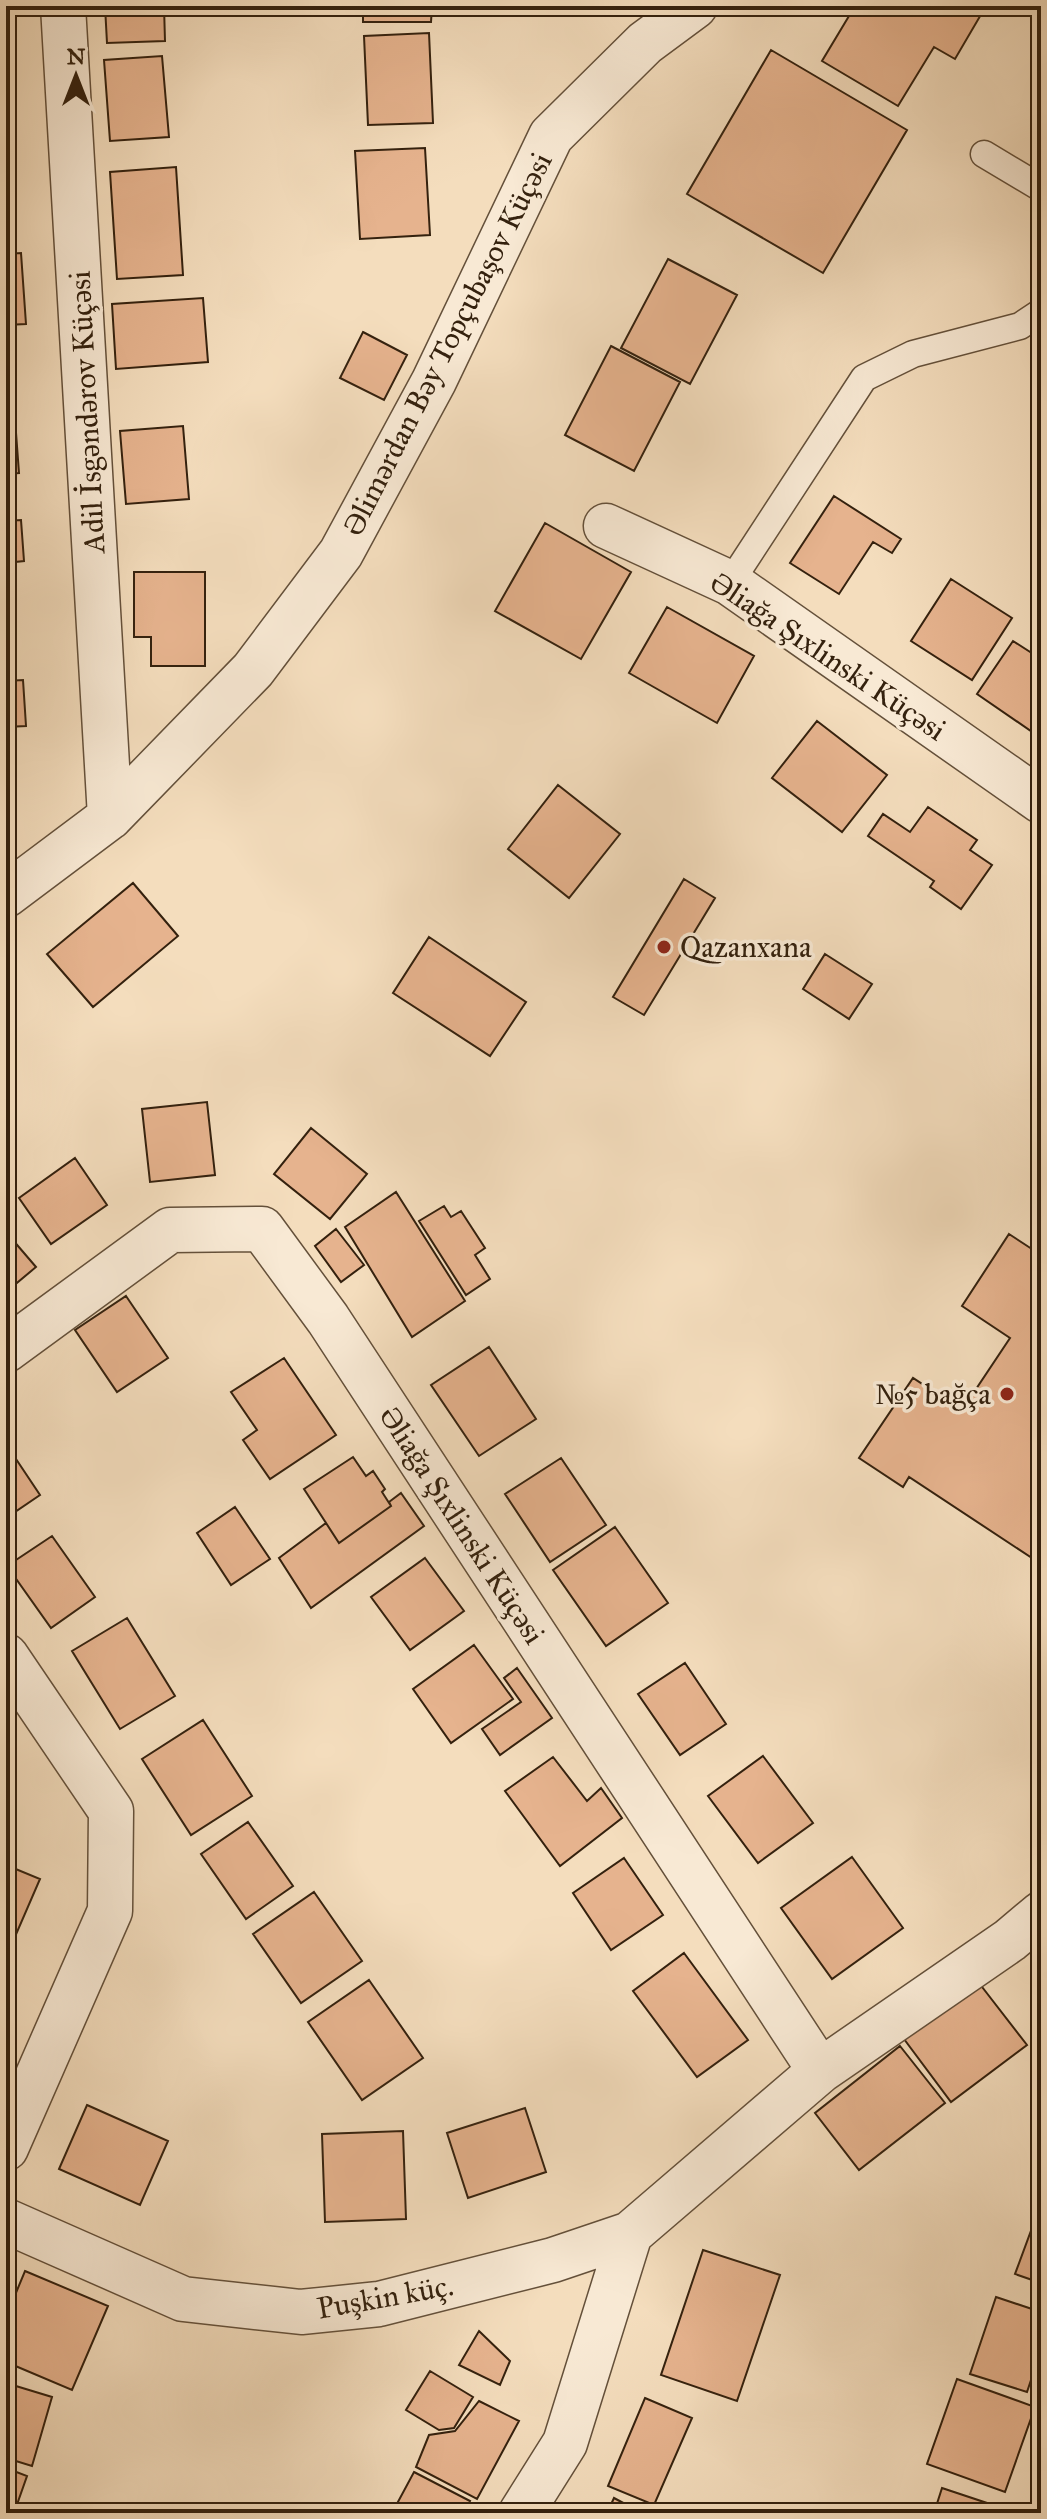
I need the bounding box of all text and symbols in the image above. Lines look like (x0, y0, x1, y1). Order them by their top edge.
north arrow (36, 36, 116, 116)
text: N (67, 43, 86, 70)
street label: Əlimərdan Bəy Topçubaşov Küçəsi (334, 146, 560, 542)
street label: Adil İsgəndərov Küçəsi (62, 270, 112, 556)
street label: Əliağa Şıxlinski Küçəsi (703, 564, 953, 748)
place label: Qazanxana (680, 929, 812, 965)
marker: Qazanxana (655, 938, 673, 956)
place label: №5 bağça (875, 1376, 991, 1412)
marker: №5 bağça (998, 1385, 1016, 1403)
street label: Əliağa Şıxlinski Küçəsi (372, 1399, 552, 1651)
street label: Puşkin küç. (314, 2267, 456, 2327)

